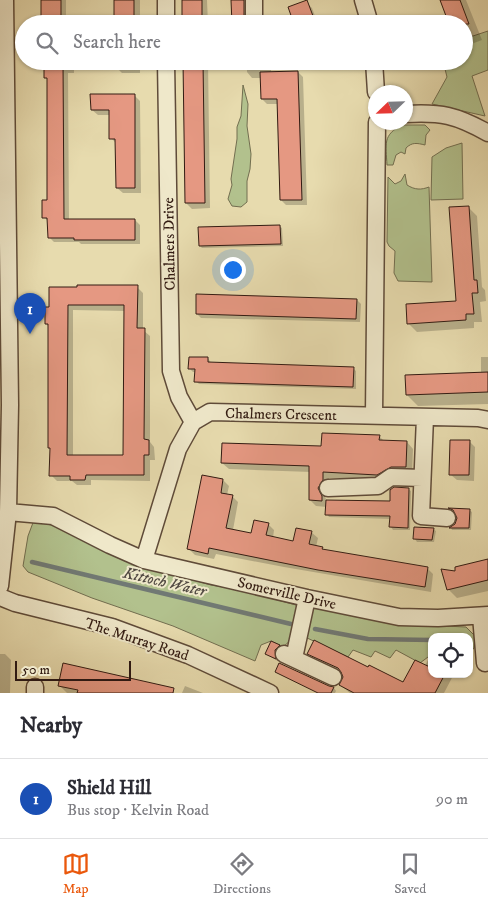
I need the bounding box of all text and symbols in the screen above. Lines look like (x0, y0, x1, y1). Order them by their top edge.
search box (15, 15, 473, 70)
icon: search (33, 29, 61, 57)
text: Search here (73, 31, 161, 54)
north arrow (368, 85, 413, 130)
street label: Chalmers Drive (159, 197, 180, 291)
your location (220, 257, 246, 283)
pin: 1 (14, 293, 46, 334)
street label: Chalmers Crescent (225, 404, 337, 425)
water label: Kittoch Water (120, 563, 209, 602)
street label: Somerville Drive (236, 573, 338, 614)
street label: The Murray Road (82, 614, 192, 665)
map controls (428, 633, 473, 678)
button: locate (428, 633, 473, 678)
scale bar (15, 658, 131, 681)
text: 50 m (22, 661, 50, 679)
text: Nearby (20, 713, 82, 739)
text: Shield Hill (67, 777, 151, 800)
text: 1 (33, 789, 39, 809)
text: 90 m (436, 789, 468, 809)
text: Bus stop · Kelvin Road (67, 800, 209, 820)
tab: Map (62, 850, 90, 898)
tab: Directions (213, 850, 271, 898)
tab: Saved (394, 850, 426, 898)

